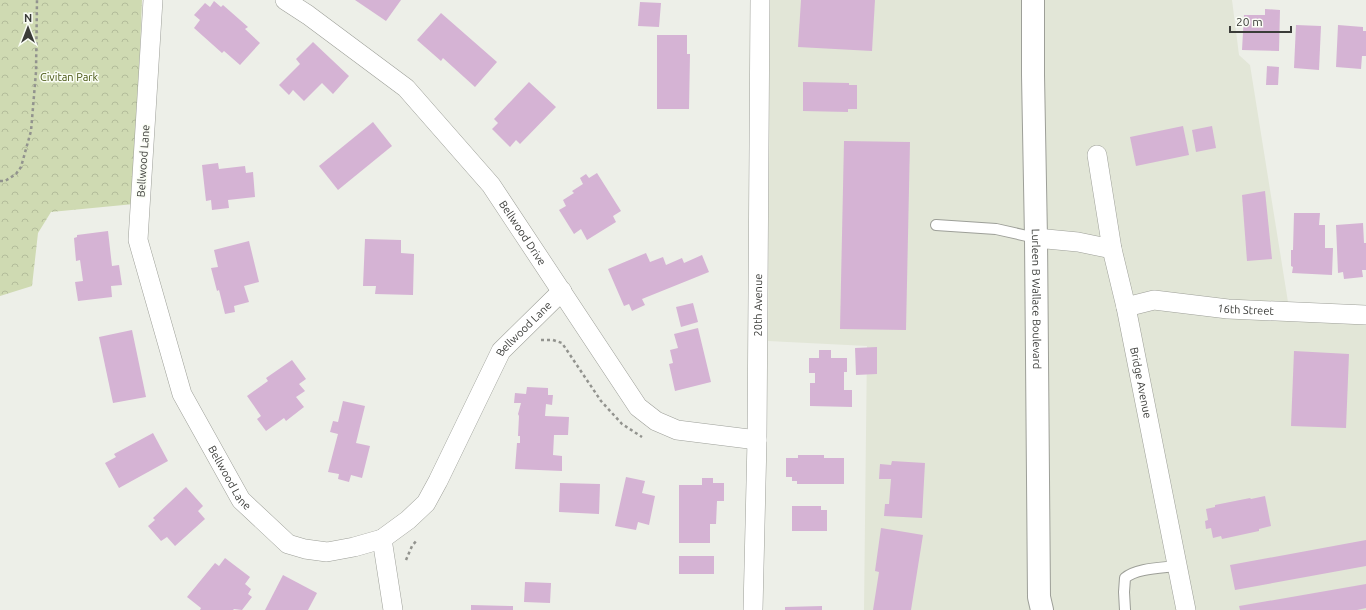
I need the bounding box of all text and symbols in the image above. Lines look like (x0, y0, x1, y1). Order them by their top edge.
north arrow (8, 8, 48, 48)
scale bar (1230, 8, 1291, 34)
text: N (24, 12, 32, 24)
text: 20 m (1236, 15, 1263, 28)
park label: Civitan Park (40, 71, 98, 83)
street label: Bellwood Lane (134, 124, 152, 198)
street label: Bellwood Drive (497, 198, 548, 268)
street label: Lurleen B Wallace Boulevard (1030, 229, 1043, 369)
street label: 20th Avenue (752, 274, 764, 336)
street label: Bellwood Lane (494, 299, 554, 358)
street label: 16th Street (1217, 302, 1275, 317)
street label: Bridge Avenue (1128, 346, 1154, 419)
street label: Bellwood Lane (206, 443, 253, 512)

